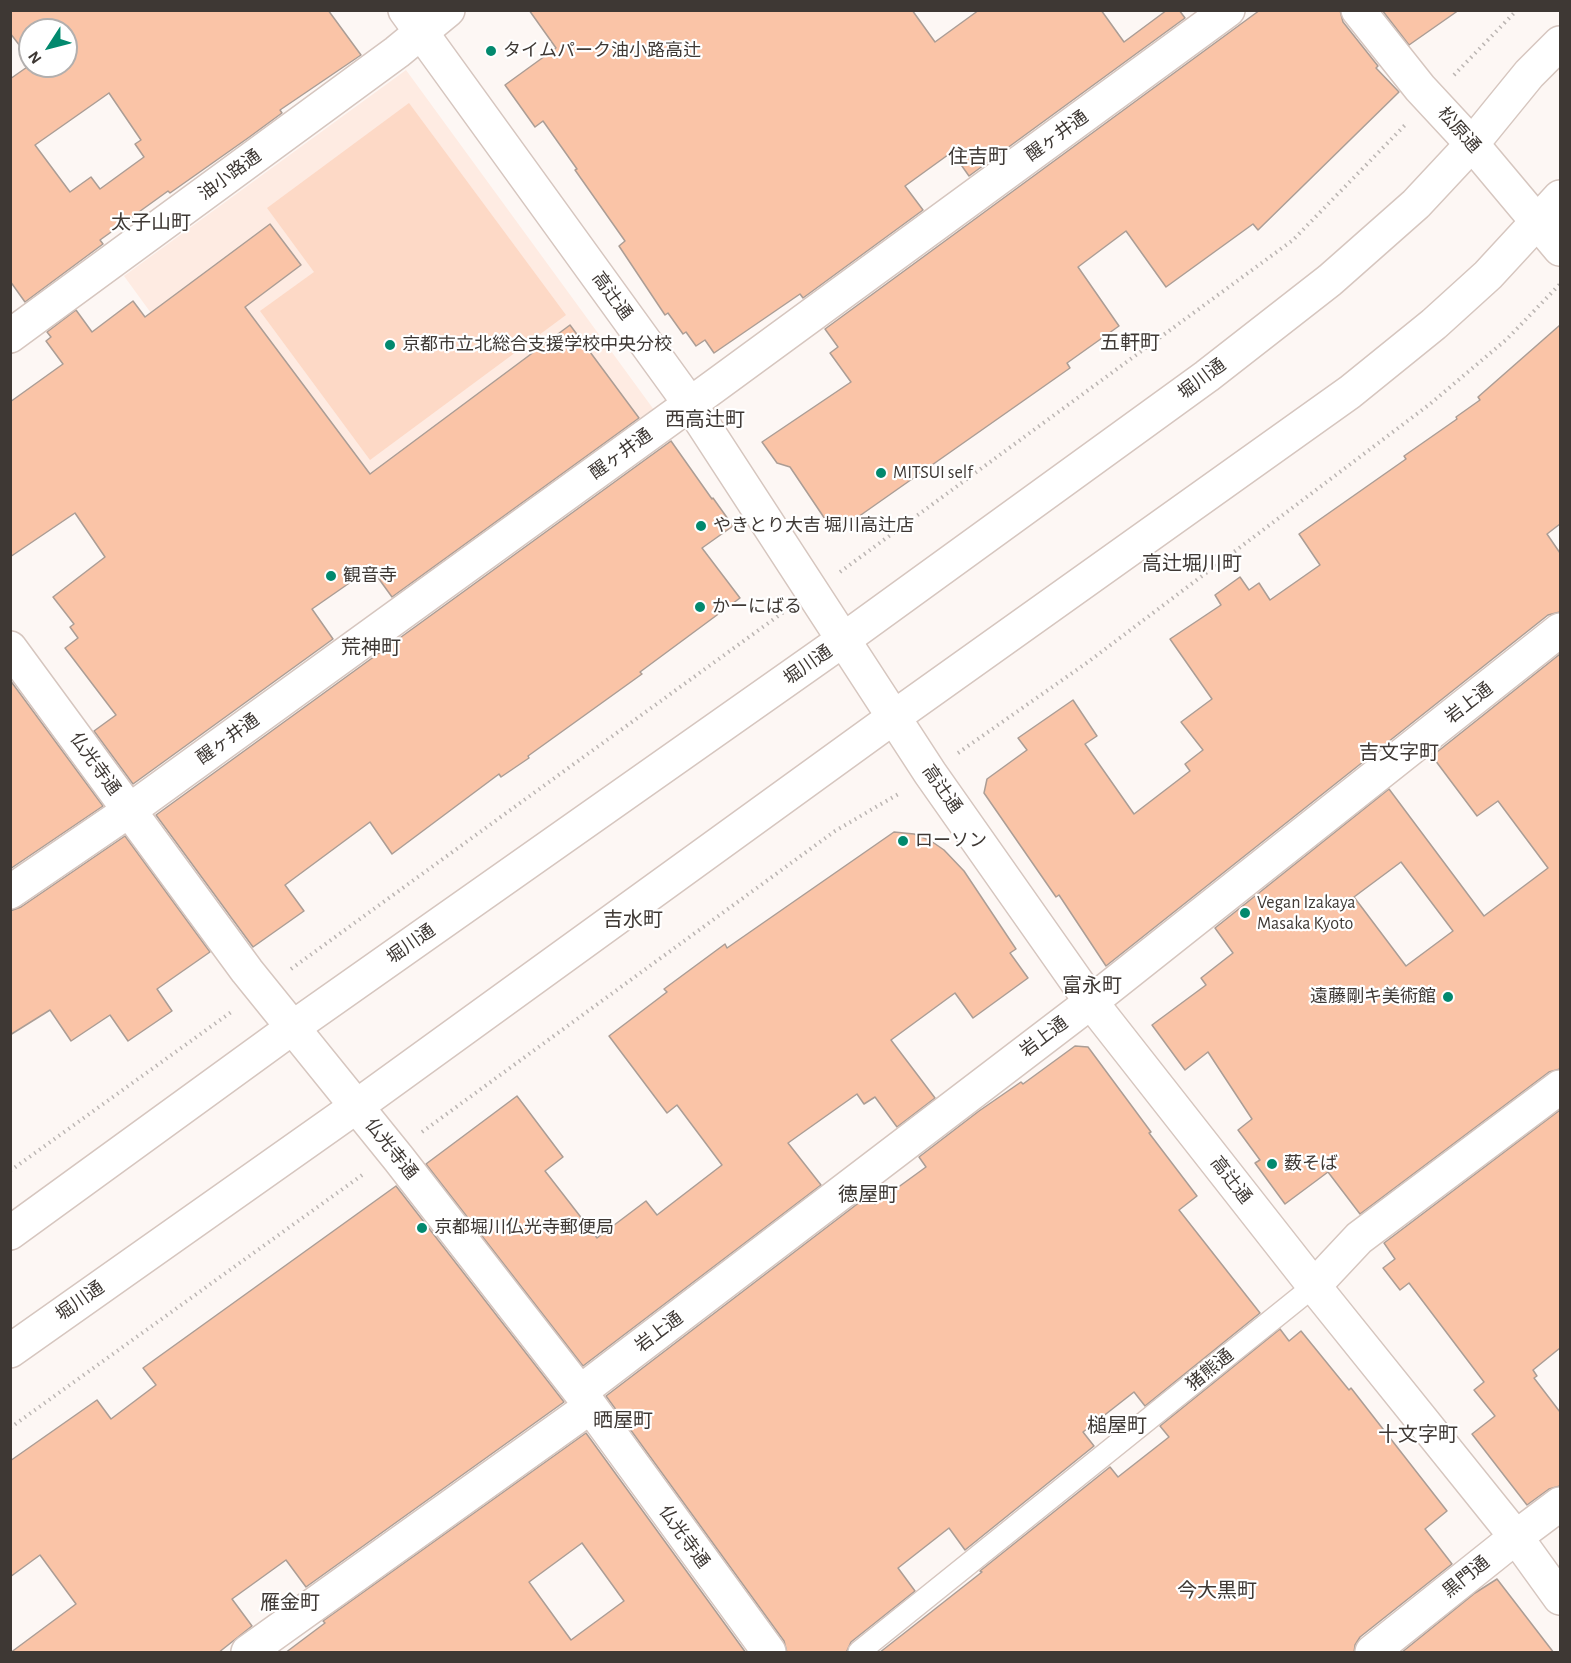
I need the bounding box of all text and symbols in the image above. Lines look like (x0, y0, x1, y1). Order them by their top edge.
north arrow (18, 18, 78, 78)
place label: タイムパーク油小路高辻 (503, 40, 701, 62)
marker: タイムパーク油小路高辻 (484, 44, 498, 58)
text: N (25, 48, 45, 67)
street label: 松原通 (1433, 103, 1485, 157)
street label: 醒ヶ井通 (1022, 106, 1092, 166)
street label: 油小路通 (195, 145, 265, 205)
district label: 住吉町 (948, 145, 1008, 169)
district label: 太子山町 (111, 211, 191, 235)
street label: 高辻通 (587, 268, 637, 324)
district label: 五軒町 (1100, 331, 1160, 355)
place label: 京都市立北総合支援学校中央分校 (402, 334, 672, 356)
marker: 京都市立北総合支援学校中央分校 (383, 338, 397, 352)
street label: 堀川通 (1174, 354, 1230, 404)
district label: 西高辻町 (665, 408, 745, 432)
street label: 醒ヶ井通 (586, 424, 656, 484)
place label: MITSUI self (893, 462, 973, 484)
marker: MITSUI self (874, 466, 888, 480)
place label: やきとり大吉 堀川高辻店 (713, 515, 914, 537)
marker: やきとり大吉 堀川高辻店 (694, 519, 708, 533)
district label: 高辻堀川町 (1142, 552, 1242, 576)
place label: 観音寺 (343, 565, 397, 587)
marker: 観音寺 (324, 569, 338, 583)
place label: かーにばる (712, 596, 802, 618)
marker: かーにばる (693, 600, 707, 614)
district label: 荒神町 (341, 636, 401, 660)
street label: 堀川通 (780, 641, 836, 689)
street label: 岩上通 (1441, 678, 1497, 728)
street label: 醒ヶ井通 (193, 709, 263, 769)
street label: 仏光寺通 (65, 729, 125, 799)
district label: 吉文字町 (1359, 741, 1439, 765)
street label: 高辻通 (918, 761, 966, 817)
place label: ローソン (915, 830, 987, 852)
marker: ローソン (896, 834, 910, 848)
place label: Vegan Izakaya Masaka Kyoto (1257, 892, 1356, 934)
marker: Vegan Izakaya Masaka Kyoto (1238, 906, 1252, 920)
district label: 吉水町 (603, 908, 663, 932)
street label: 堀川通 (383, 920, 439, 968)
district label: 富永町 (1062, 974, 1122, 998)
place label: 遠藤剛キ美術館 (1310, 986, 1436, 1008)
marker: 遠藤剛キ美術館 (1441, 990, 1455, 1004)
street label: 岩上通 (1016, 1012, 1072, 1062)
street label: 仏光寺通 (360, 1114, 422, 1184)
street label: 高辻通 (1206, 1152, 1256, 1208)
place label: 薮そば (1284, 1153, 1338, 1175)
marker: 薮そば (1265, 1157, 1279, 1171)
district label: 徳屋町 (838, 1183, 898, 1207)
place label: 京都堀川仏光寺郵便局 (434, 1217, 614, 1239)
marker: 京都堀川仏光寺郵便局 (415, 1221, 429, 1235)
street label: 堀川通 (52, 1277, 108, 1325)
street label: 岩上通 (631, 1307, 687, 1357)
street label: 猪熊通 (1182, 1345, 1238, 1395)
district label: 晒屋町 (593, 1409, 653, 1433)
district label: 槌屋町 (1087, 1414, 1147, 1438)
district label: 十文字町 (1378, 1423, 1458, 1447)
street label: 仏光寺通 (654, 1502, 714, 1572)
street label: 黒門通 (1438, 1552, 1494, 1602)
district label: 今大黒町 (1177, 1579, 1257, 1603)
district label: 雁金町 (260, 1591, 320, 1615)

